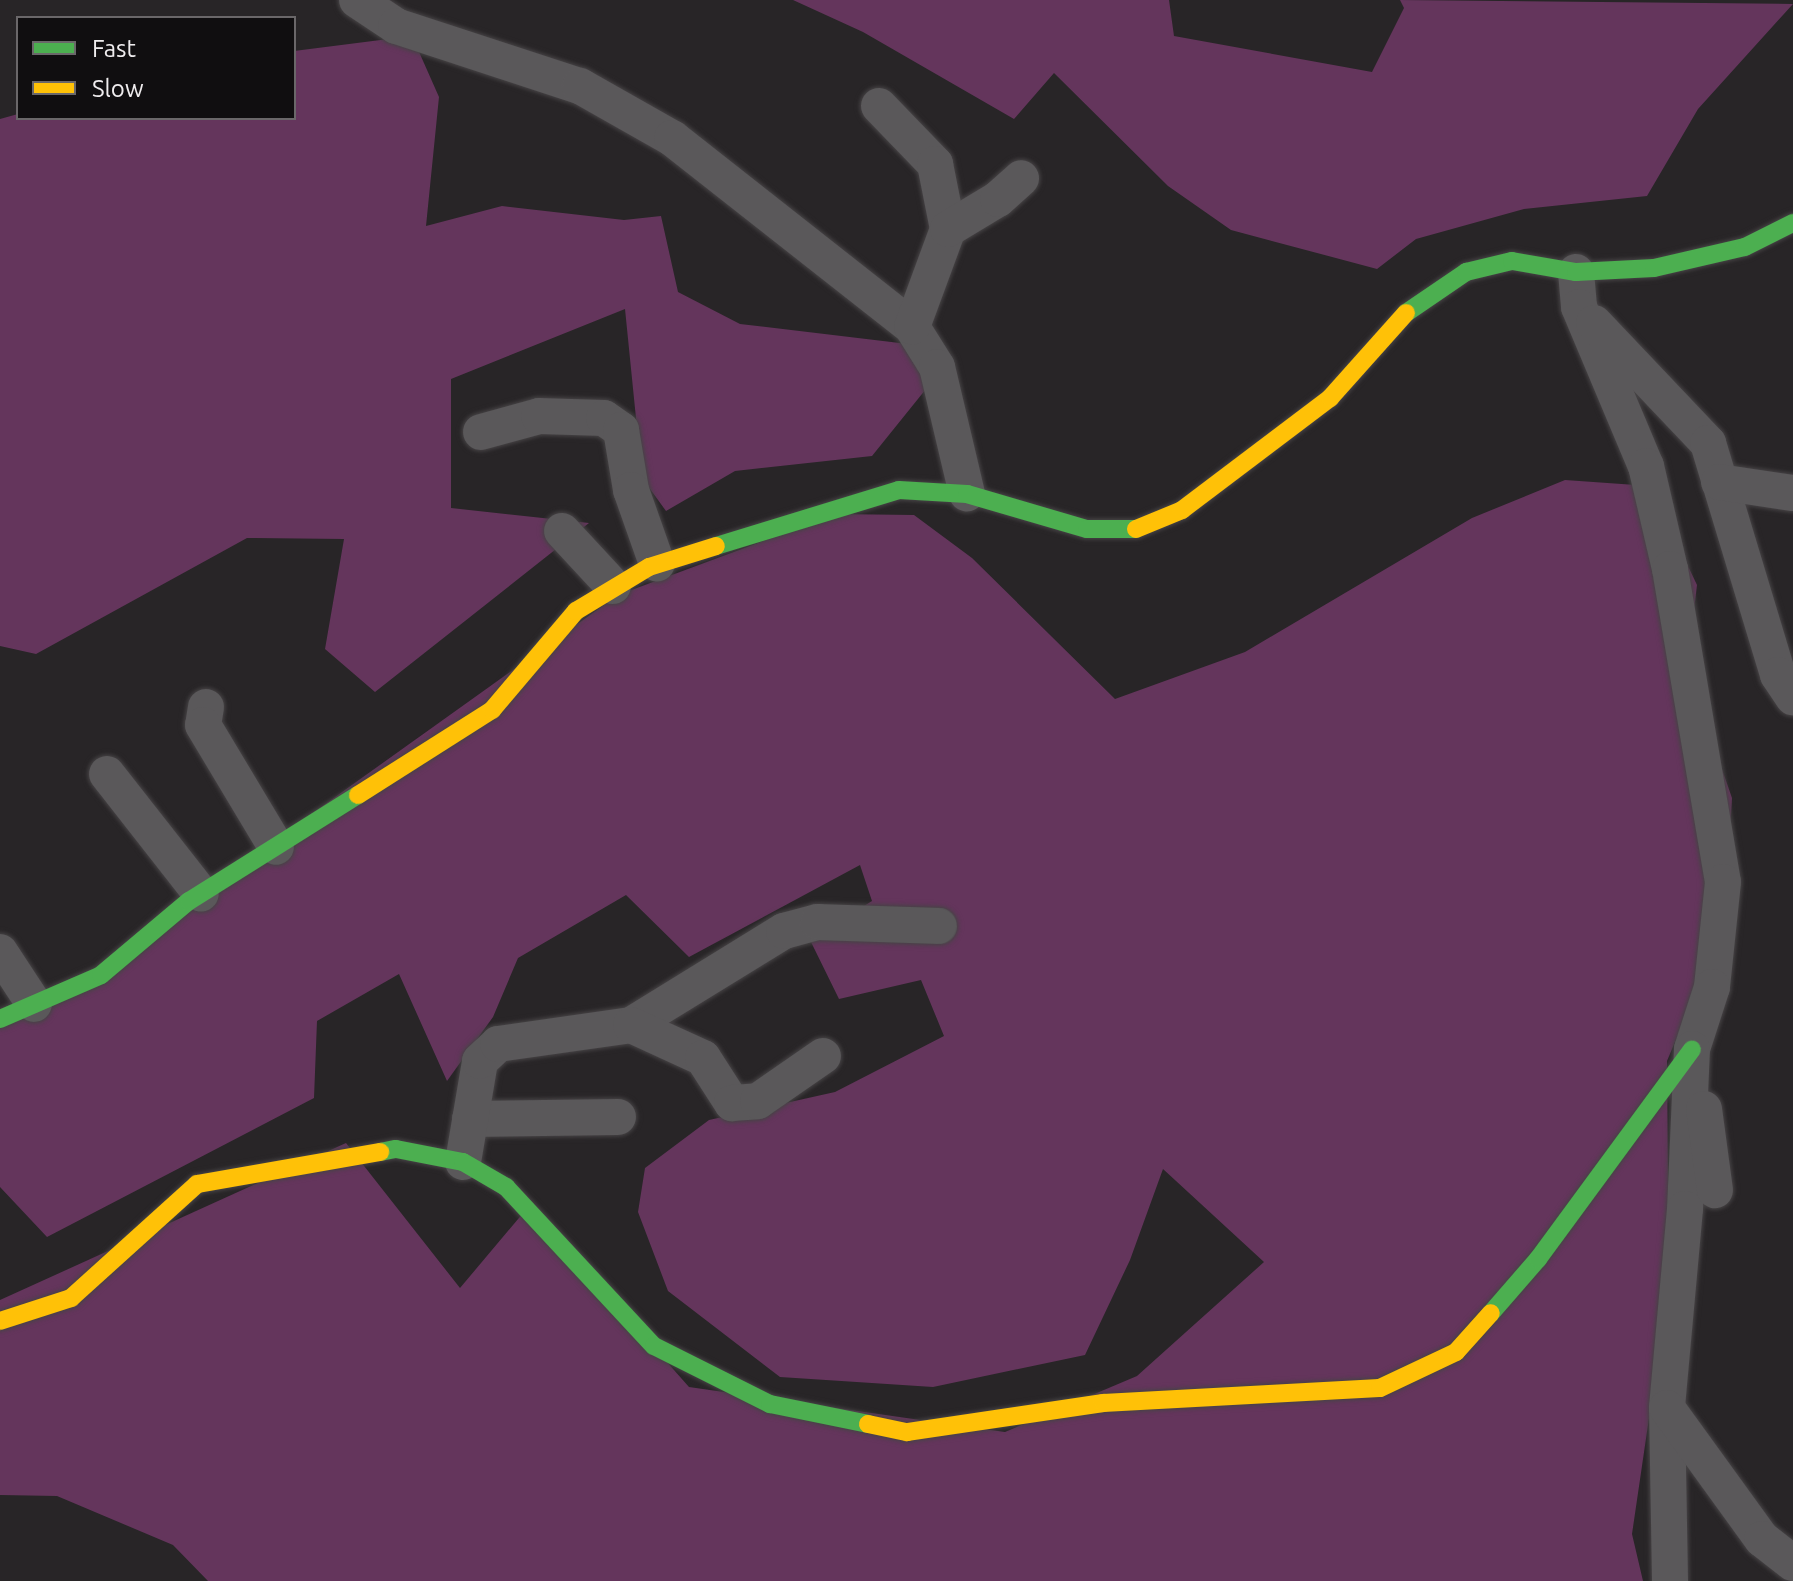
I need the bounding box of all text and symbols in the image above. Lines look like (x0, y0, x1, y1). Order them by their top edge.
legend (16, 16, 296, 120)
text: Fast (92, 35, 136, 62)
text: Slow (92, 75, 144, 102)

